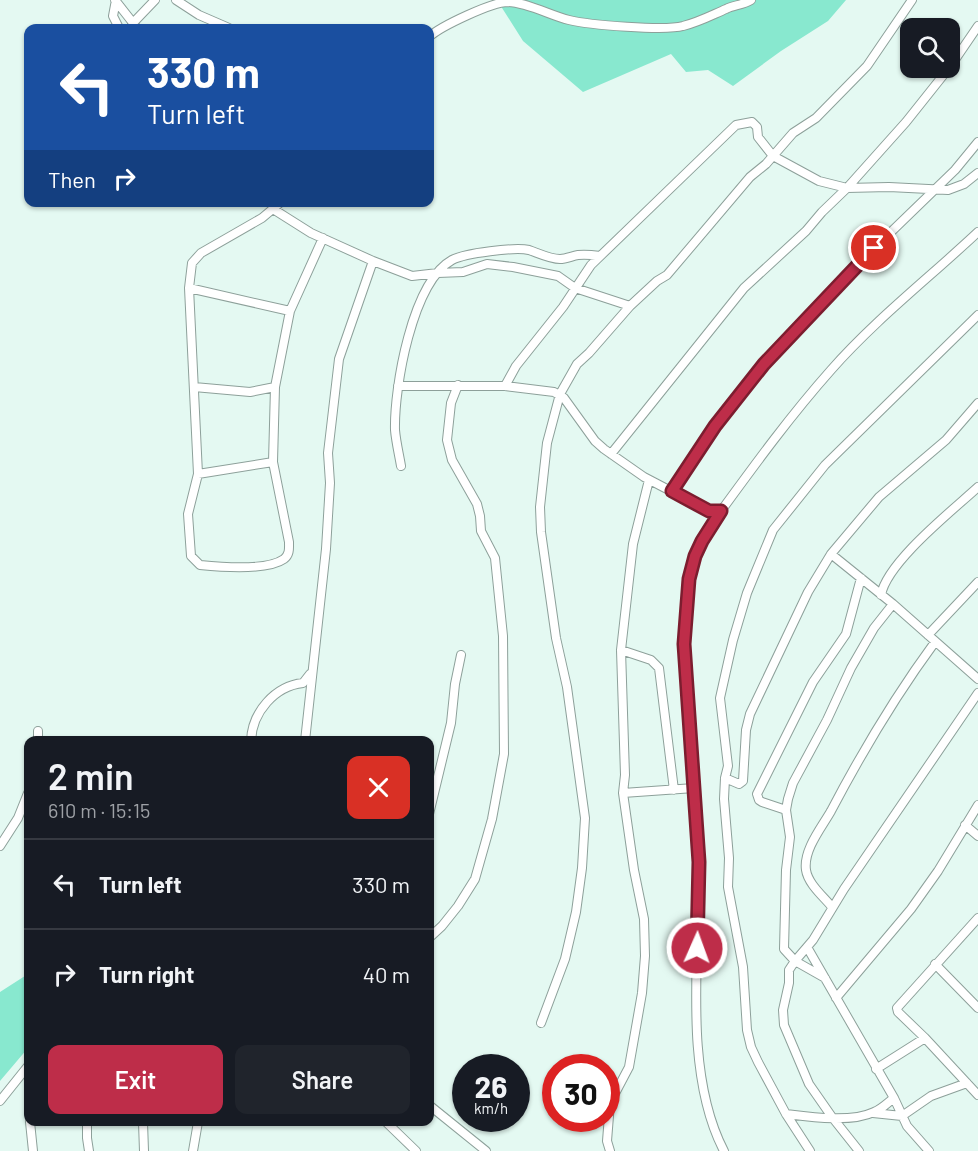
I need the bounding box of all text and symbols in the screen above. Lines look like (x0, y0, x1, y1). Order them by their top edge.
map controls (900, 18, 960, 78)
button: search (900, 18, 960, 78)
text: 330 m (147, 46, 260, 96)
icon: left (48, 48, 126, 126)
text: Turn left (147, 97, 245, 129)
icon: right (108, 162, 141, 195)
text: Then (48, 166, 96, 192)
pin (848, 222, 899, 273)
icon: arrive (857, 231, 890, 264)
text: 2 min (48, 754, 134, 797)
button: close (347, 756, 410, 819)
text: 610 m · 15:15 (48, 798, 150, 822)
icon: left (48, 868, 81, 901)
text: Turn left (99, 871, 182, 897)
text: 330 m (352, 871, 410, 897)
position arrow (665, 916, 729, 980)
icon: right (48, 958, 81, 991)
text: Turn right (99, 961, 194, 987)
text: 40 m (363, 961, 410, 987)
button: Exit (48, 1045, 223, 1114)
button: Share (235, 1045, 410, 1114)
speed limit sign: 30 (542, 1054, 620, 1132)
text: 26 (475, 1068, 507, 1104)
text: km/h (474, 1099, 508, 1117)

